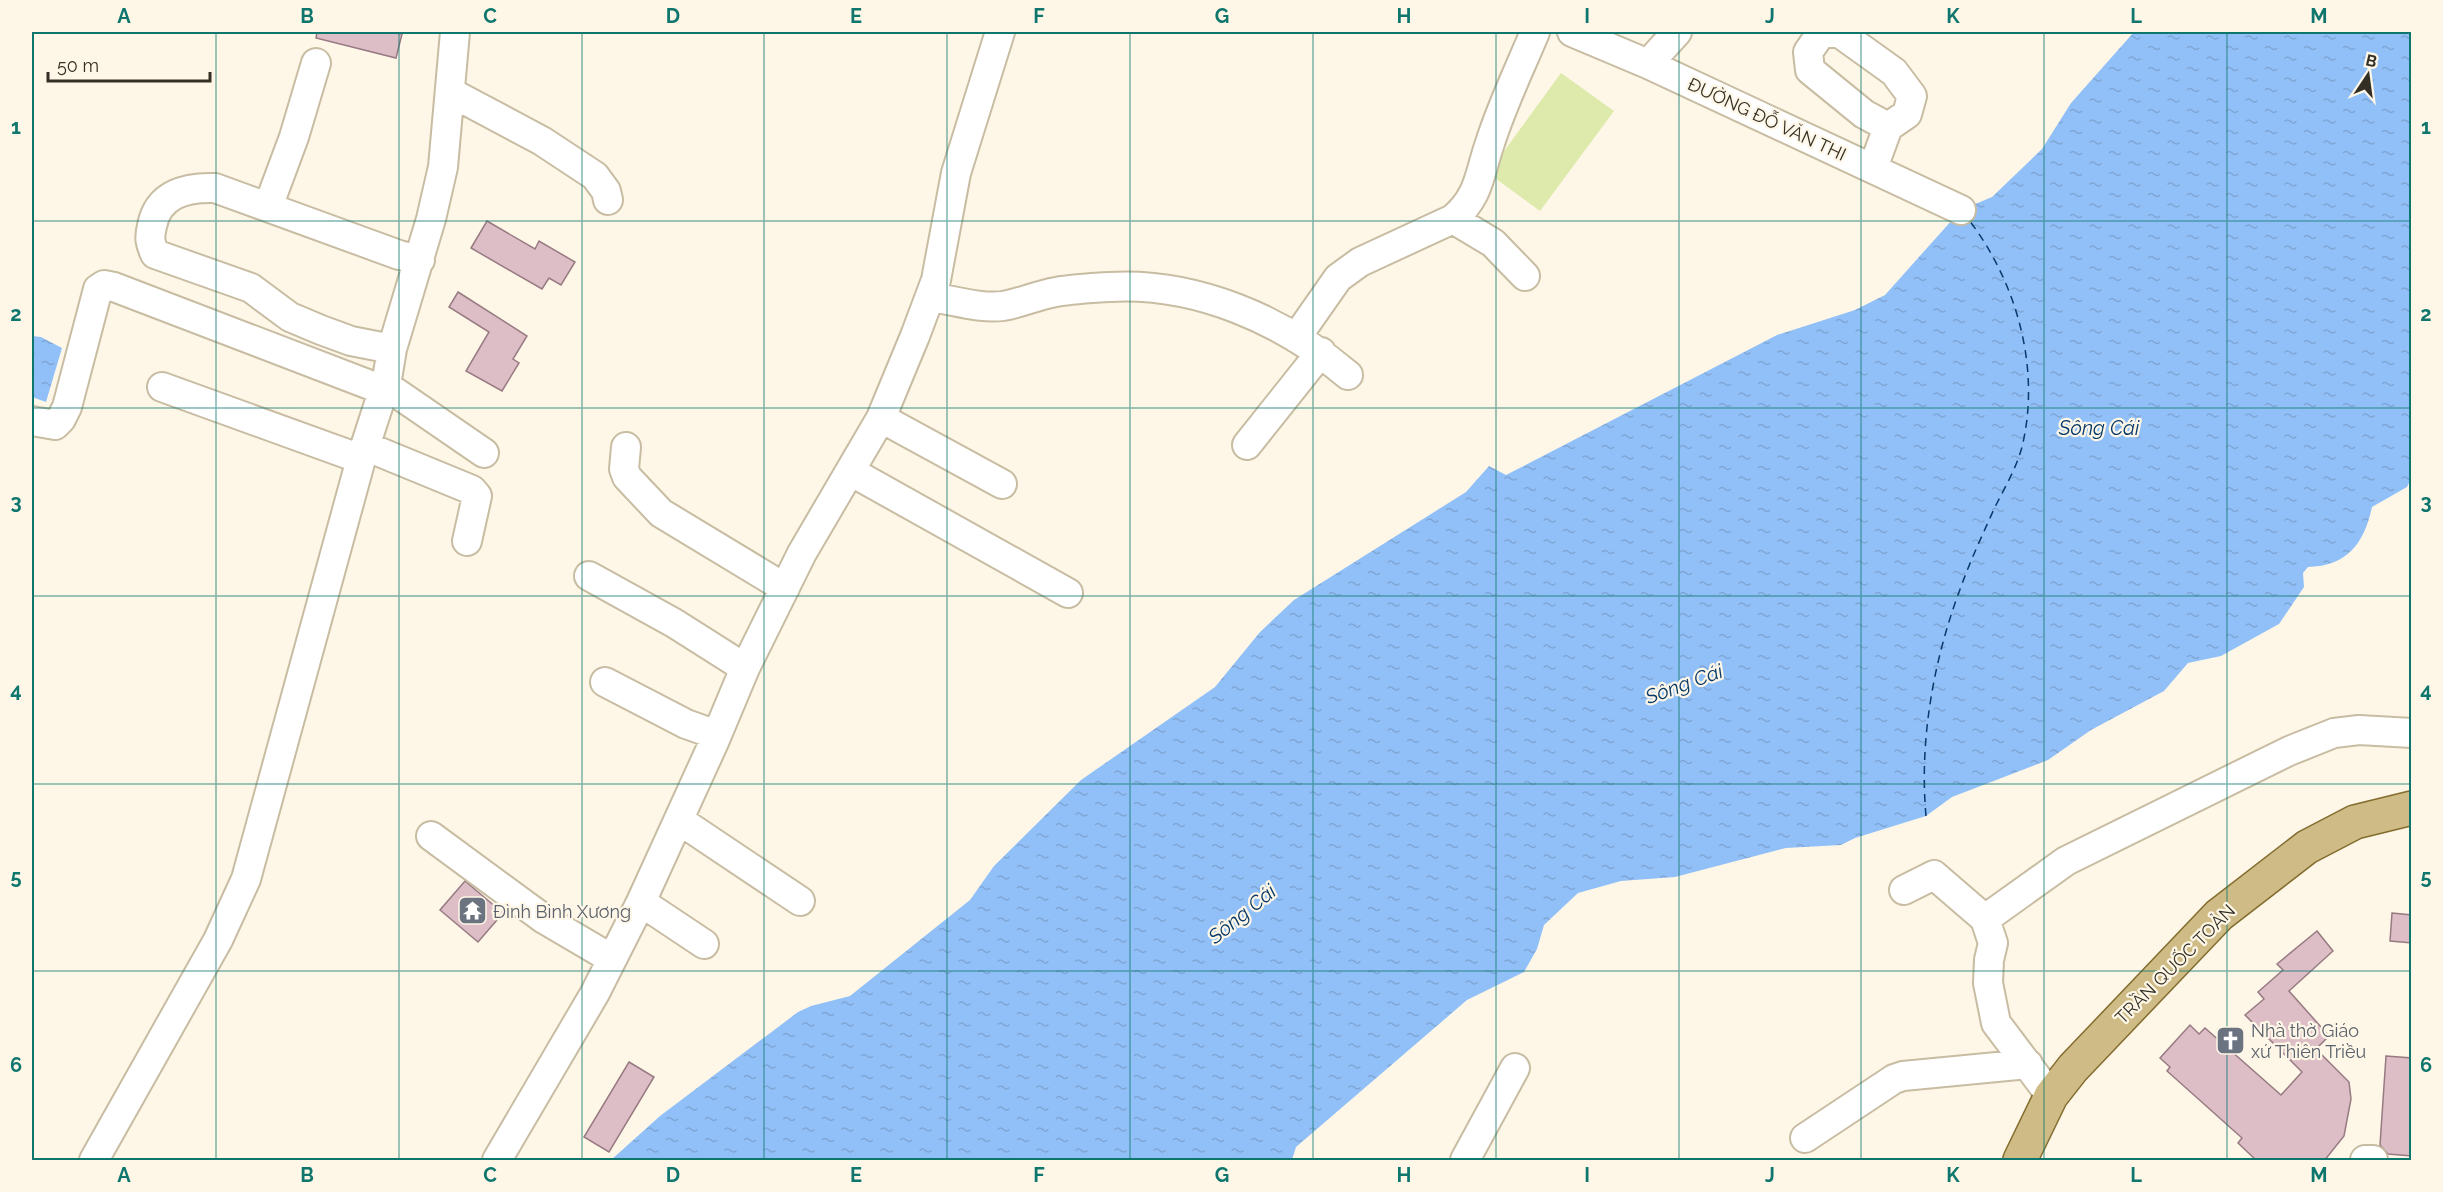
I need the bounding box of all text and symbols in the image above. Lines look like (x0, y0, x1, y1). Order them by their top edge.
text: A (117, 4, 131, 28)
text: B (300, 4, 314, 28)
text: C (483, 4, 497, 28)
text: D (666, 4, 680, 28)
text: E (850, 4, 862, 28)
text: F (1033, 4, 1045, 28)
text: G (1215, 4, 1229, 28)
text: H (1397, 4, 1411, 28)
text: I (1584, 4, 1590, 28)
text: J (1765, 4, 1775, 28)
text: K (1946, 4, 1960, 28)
text: L (2130, 4, 2142, 28)
text: M (2310, 4, 2328, 28)
scale bar (48, 45, 210, 83)
north arrow (2338, 45, 2398, 105)
text: B (2364, 50, 2379, 71)
text: 50 m (57, 55, 99, 76)
street label: ĐƯỜNG ĐỖ VĂN THI (1685, 71, 1850, 165)
text: 1 (11, 115, 21, 139)
text: 1 (2421, 115, 2431, 139)
text: 2 (10, 302, 22, 326)
text: 2 (2420, 302, 2432, 326)
water label: Sông Cái (2058, 416, 2140, 440)
text: 3 (10, 490, 22, 514)
text: 3 (2420, 490, 2432, 514)
water label: Sông Cái (1641, 659, 1727, 709)
text: 4 (10, 678, 22, 702)
text: 4 (2420, 678, 2432, 702)
text: 5 (10, 865, 22, 889)
text: 5 (2420, 865, 2432, 889)
water label: Sông Cái (1202, 879, 1281, 949)
temple icon: Đình Bình Xương (456, 895, 488, 927)
street label: TRẦN QUỐC TOẢN (2109, 898, 2239, 1028)
place label: Đình Bình Xương (493, 901, 631, 922)
place label: Nhà thờ Giáo xứ Thiên Triều (2251, 1020, 2366, 1062)
church icon: Nhà thờ Giáo xứ Thiên Triều (2214, 1024, 2246, 1056)
text: 6 (10, 1053, 22, 1077)
text: 6 (2420, 1053, 2432, 1077)
text: A (117, 1163, 131, 1187)
text: B (300, 1163, 314, 1187)
text: C (483, 1163, 497, 1187)
text: D (666, 1163, 680, 1187)
text: E (850, 1163, 862, 1187)
text: F (1033, 1163, 1045, 1187)
text: G (1215, 1163, 1229, 1187)
text: H (1397, 1163, 1411, 1187)
text: I (1584, 1163, 1590, 1187)
text: J (1765, 1163, 1775, 1187)
text: K (1946, 1163, 1960, 1187)
text: L (2130, 1163, 2142, 1187)
text: M (2310, 1163, 2328, 1187)

